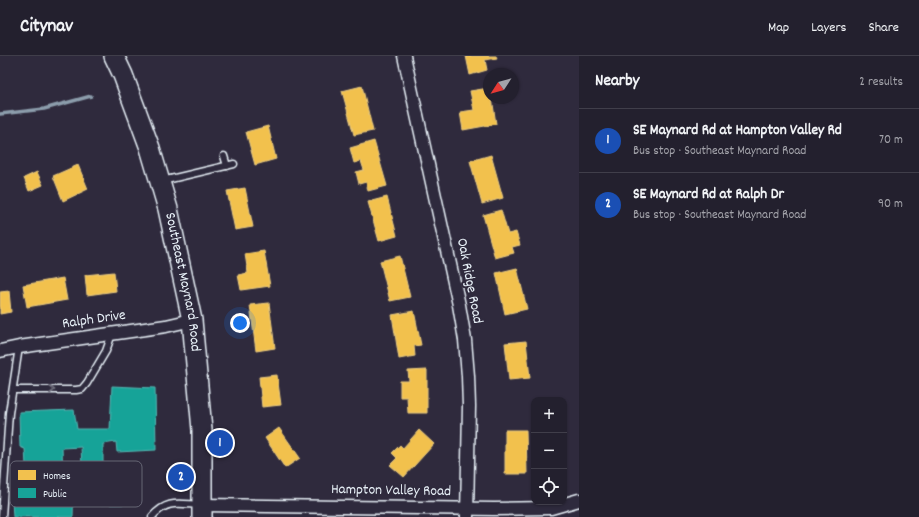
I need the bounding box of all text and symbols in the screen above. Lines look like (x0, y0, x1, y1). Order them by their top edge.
text: Citynav (20, 14, 73, 41)
text: Map (768, 18, 789, 38)
text: Layers (811, 18, 846, 38)
text: Share (868, 18, 899, 38)
north arrow (483, 68, 519, 104)
text: Nearby (595, 70, 639, 94)
text: 2 results (859, 73, 903, 92)
text: SE Maynard Rd at Hampton Valley Rd (633, 120, 842, 142)
text: 1 (607, 131, 609, 150)
text: 70 m (879, 131, 903, 150)
text: Bus stop · Southeast Maynard Road (633, 142, 806, 161)
text: SE Maynard Rd at Ralph Dr (633, 184, 784, 206)
text: 2 (605, 195, 611, 214)
text: 90 m (878, 195, 903, 214)
text: Bus stop · Southeast Maynard Road (633, 206, 806, 225)
street label: Southeast Maynard Road (158, 211, 206, 352)
street label: Oak Ridge Road (450, 236, 488, 326)
street label: Ralph Drive (61, 305, 128, 335)
your location (230, 313, 250, 333)
one-way arrow (49, 386, 55, 394)
map controls (531, 397, 567, 505)
button: + (531, 397, 567, 433)
pin: 1 (207, 428, 233, 458)
button: − (531, 433, 567, 469)
legend (10, 461, 142, 507)
pin: 2 (168, 462, 194, 492)
text: Homes (43, 469, 71, 485)
button: locate (531, 469, 567, 505)
street label: Hampton Valley Road (331, 479, 451, 503)
text: Public (43, 487, 67, 503)

